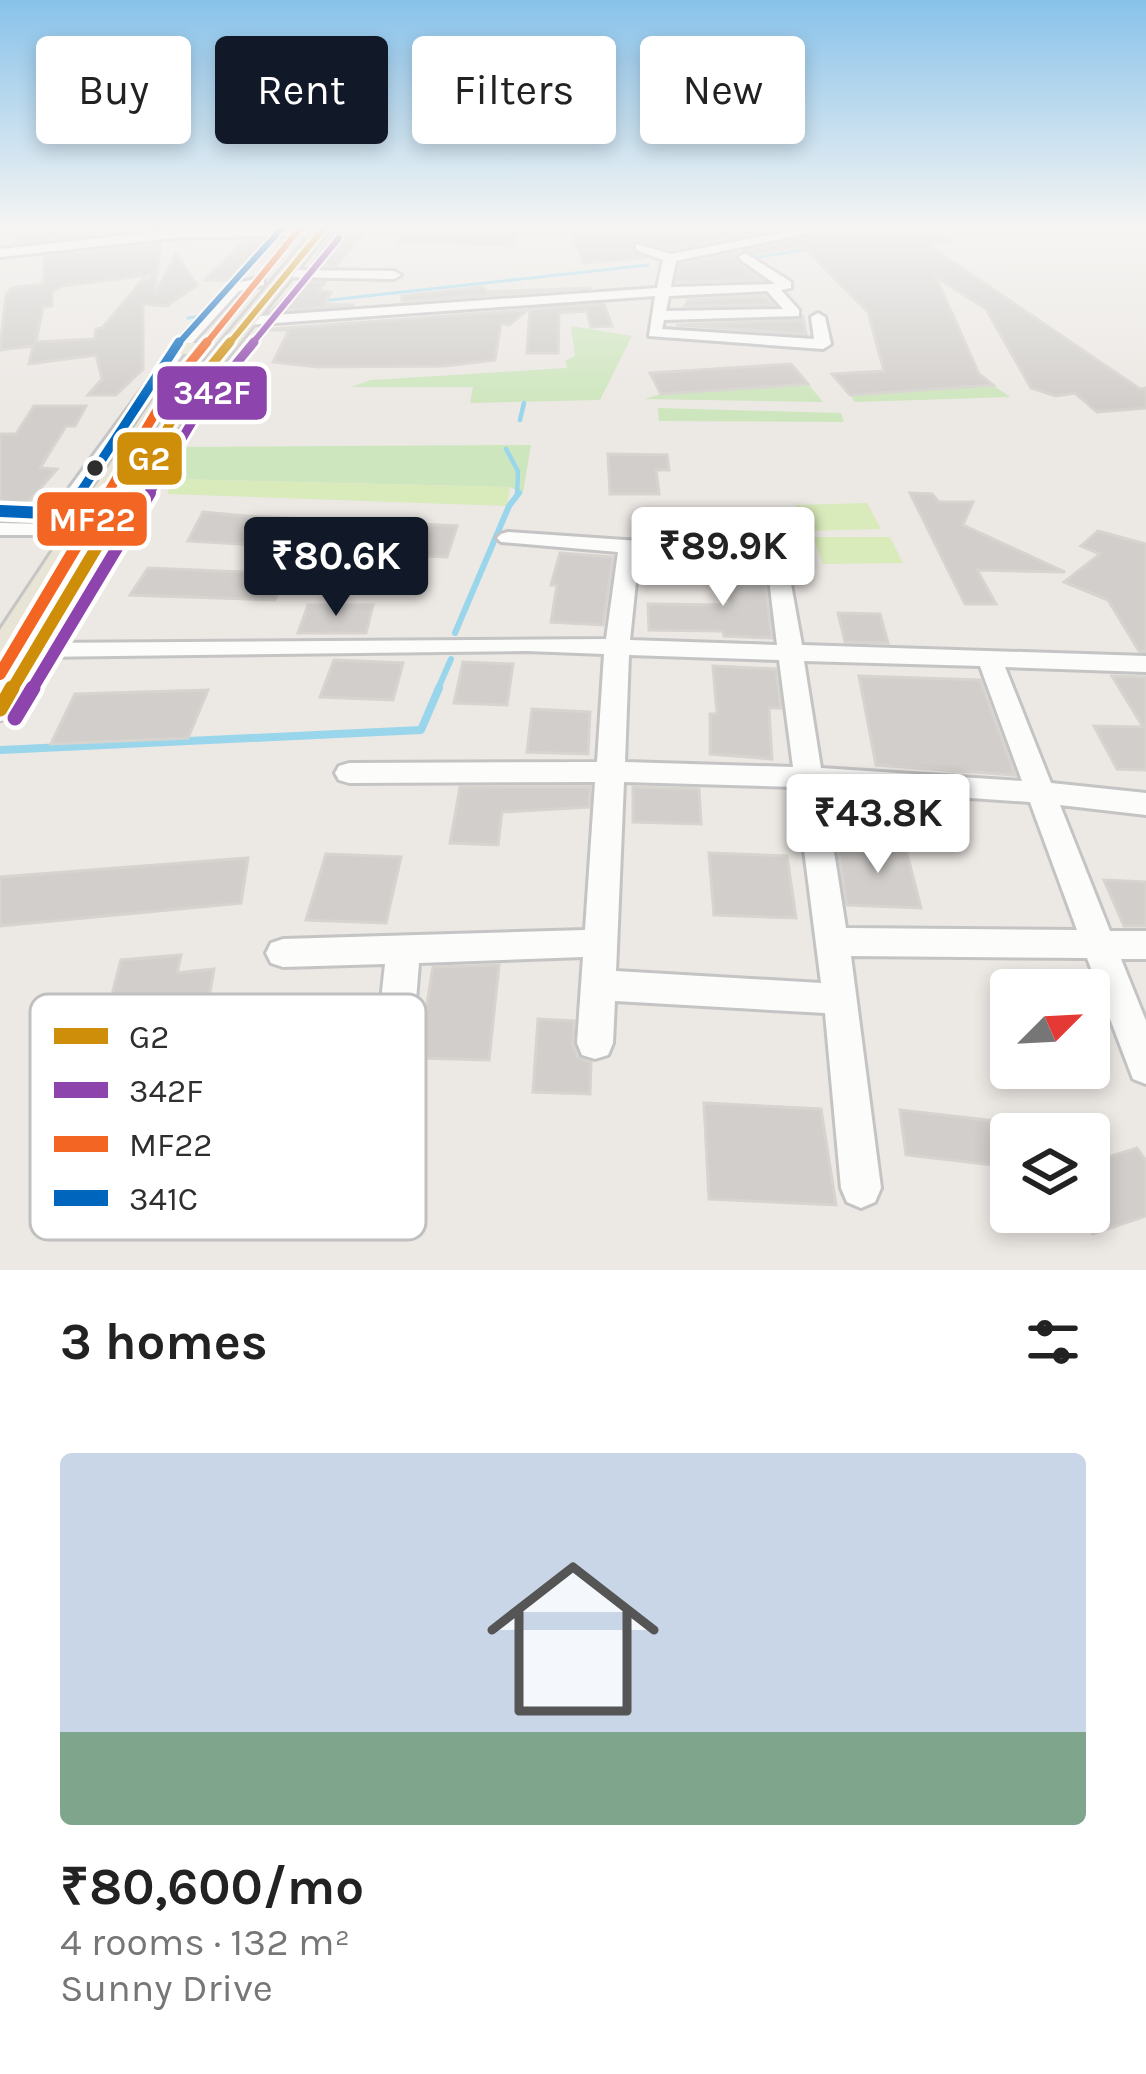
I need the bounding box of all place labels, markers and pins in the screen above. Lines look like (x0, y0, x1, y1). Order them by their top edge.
unlabelled marker (84, 457, 106, 479)
pin: ₹89.9K (625, 507, 821, 609)
pin: ₹80.6K (238, 517, 434, 619)
pin: ₹43.8K (780, 774, 976, 876)

